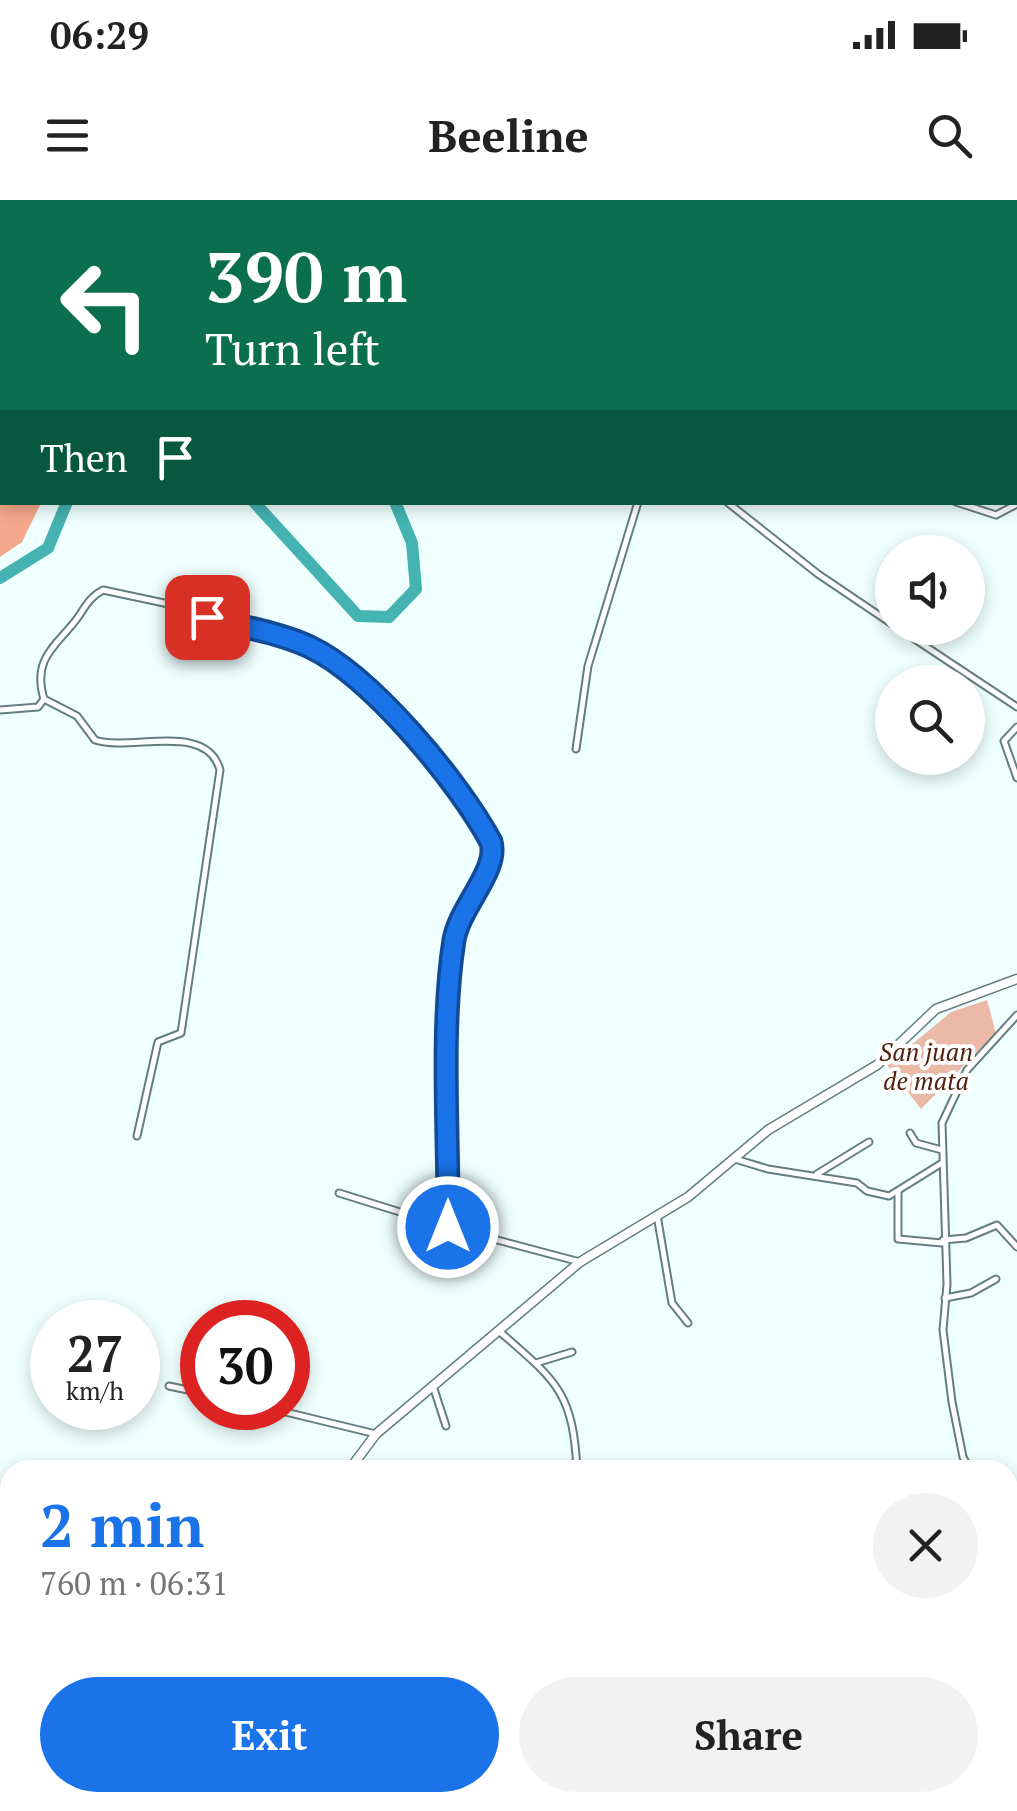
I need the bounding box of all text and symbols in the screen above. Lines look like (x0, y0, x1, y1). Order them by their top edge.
text: 06:29 (50, 10, 149, 60)
text: Beeline (428, 105, 589, 165)
icon: menu (40, 108, 95, 163)
icon: search (922, 108, 977, 163)
text: 390 m (205, 229, 407, 322)
icon: left (40, 240, 170, 370)
text: Turn left (205, 318, 380, 378)
icon: arrive (148, 430, 203, 485)
text: Then (40, 433, 128, 483)
map controls (875, 535, 985, 775)
button: sound (875, 535, 985, 645)
pin (165, 575, 250, 660)
icon: arrive (180, 590, 235, 645)
button: search (875, 665, 985, 775)
park label: San juan de mata (879, 1035, 973, 1097)
position arrow (396, 1175, 500, 1279)
speed limit sign: 30 (180, 1300, 310, 1430)
text: 27 (67, 1320, 123, 1386)
text: km/h (66, 1374, 124, 1407)
text: 2 min (40, 1485, 204, 1564)
button: close (873, 1493, 978, 1598)
text: 760 m · 06:31 (40, 1562, 228, 1604)
button: Exit (40, 1677, 499, 1792)
button: Share (519, 1677, 978, 1792)

